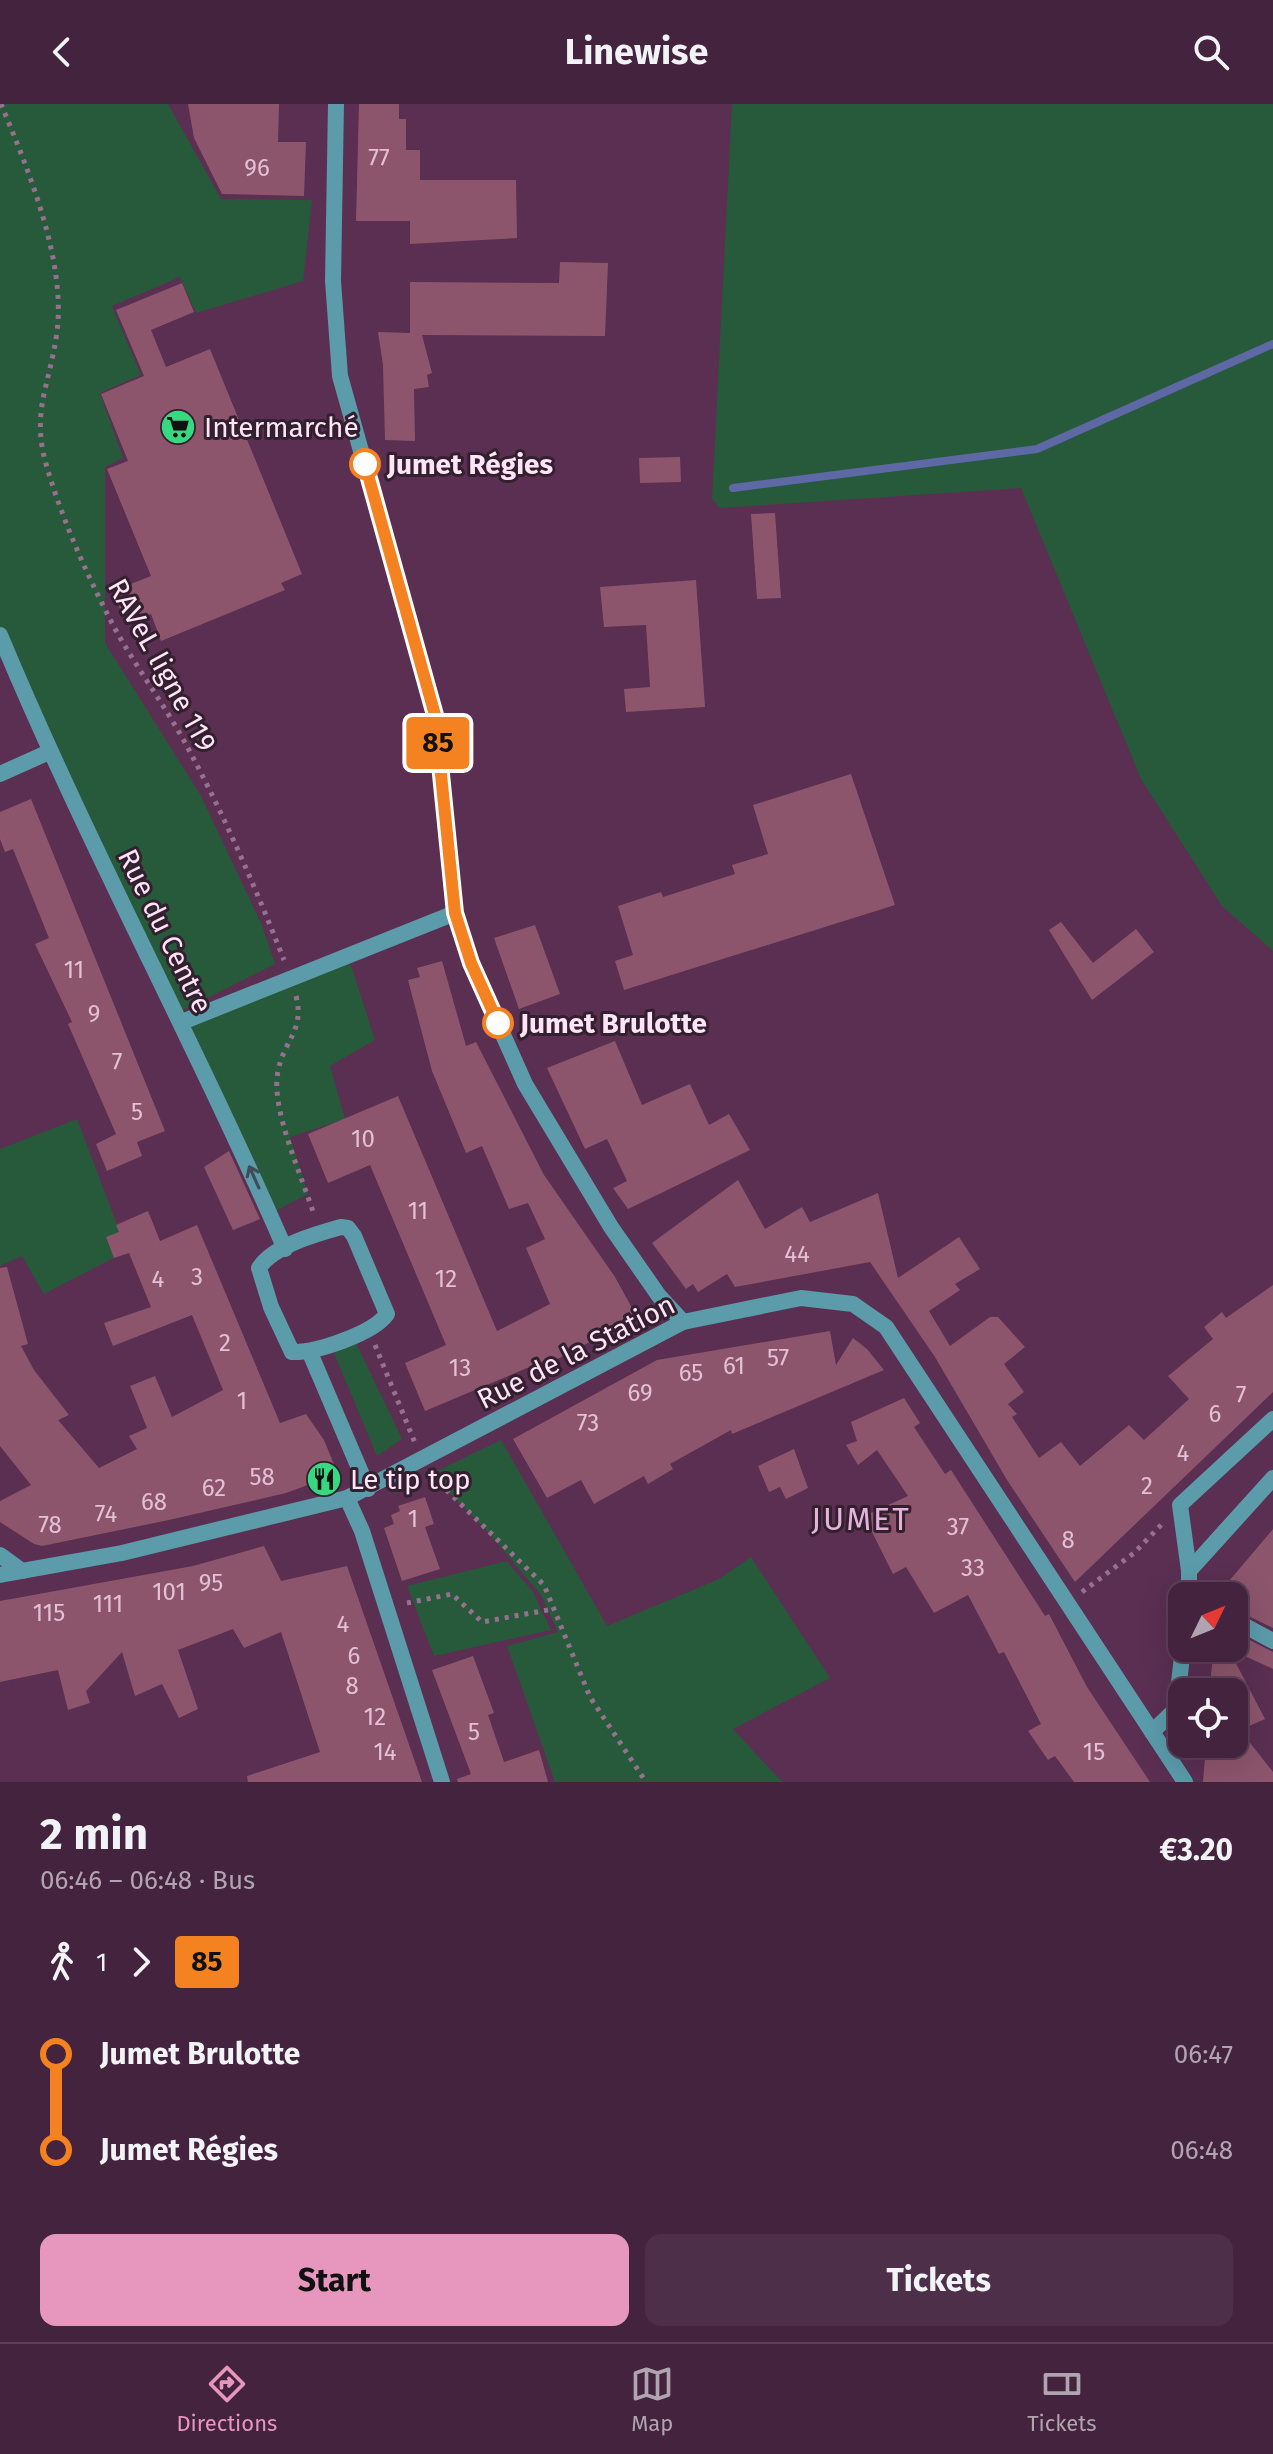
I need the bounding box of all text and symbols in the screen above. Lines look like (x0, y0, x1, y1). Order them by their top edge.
icon: back (40, 30, 84, 74)
text: Linewise (565, 30, 708, 74)
icon: search (1189, 30, 1233, 74)
house number: 77 (368, 144, 390, 172)
house number: 96 (244, 154, 270, 182)
supermarket icon: Intermarché (159, 408, 197, 446)
place label: Intermarché (204, 411, 359, 444)
place label: Jumet Régies (386, 448, 553, 481)
marker: Jumet Régies (350, 449, 380, 479)
street label: RAVeL ligne 119 (101, 573, 223, 757)
line badge: 85 (402, 717, 474, 769)
text: 85 (422, 726, 454, 759)
street label: Rue du Centre (111, 844, 219, 1018)
house number: 11 (64, 956, 84, 984)
house number: 9 (88, 1000, 100, 1028)
place label: Jumet Brulotte (519, 1007, 707, 1040)
marker: Jumet Brulotte (483, 1008, 513, 1038)
house number: 7 (112, 1048, 122, 1076)
house number: 5 (131, 1098, 143, 1126)
house number: 10 (351, 1125, 375, 1153)
one-way arrow (246, 1166, 261, 1190)
house number: 11 (408, 1197, 428, 1225)
house number: 44 (784, 1240, 810, 1268)
house number: 3 (191, 1263, 203, 1291)
house number: 4 (152, 1265, 165, 1293)
house number: 12 (435, 1265, 457, 1293)
street label: Rue de la Station (472, 1288, 680, 1416)
house number: 2 (219, 1329, 231, 1357)
house number: 57 (767, 1344, 789, 1372)
house number: 61 (723, 1352, 745, 1380)
house number: 13 (449, 1354, 471, 1382)
house number: 65 (679, 1359, 703, 1387)
house number: 69 (627, 1379, 653, 1407)
house number: 7 (1236, 1381, 1246, 1409)
house number: 1 (237, 1387, 247, 1415)
house number: 6 (1209, 1400, 1221, 1428)
house number: 73 (577, 1409, 599, 1437)
house number: 4 (1177, 1439, 1190, 1467)
restaurant icon: Le tip top (305, 1460, 343, 1498)
house number: 58 (249, 1463, 275, 1491)
place label: Le tip top (350, 1463, 471, 1496)
house number: 2 (1141, 1472, 1153, 1500)
house number: 62 (202, 1474, 226, 1502)
house number: 68 (141, 1488, 167, 1516)
house number: 74 (95, 1500, 117, 1528)
district label: JUMET (811, 1500, 911, 1538)
house number: 1 (408, 1505, 418, 1533)
house number: 78 (38, 1511, 62, 1539)
house number: 37 (947, 1513, 969, 1541)
house number: 8 (1061, 1526, 1075, 1554)
house number: 33 (961, 1554, 985, 1582)
house number: 95 (199, 1569, 223, 1597)
house number: 101 (152, 1578, 186, 1606)
north arrow (1168, 1582, 1248, 1662)
map controls (1168, 1582, 1248, 1758)
house number: 111 (93, 1590, 123, 1618)
house number: 115 (33, 1599, 65, 1627)
house number: 4 (337, 1610, 350, 1638)
house number: 6 (348, 1642, 360, 1670)
house number: 8 (345, 1672, 359, 1700)
button: locate (1168, 1678, 1248, 1758)
house number: 12 (364, 1703, 386, 1731)
house number: 5 (468, 1718, 480, 1746)
house number: 14 (373, 1738, 397, 1766)
house number: 15 (1083, 1738, 1105, 1766)
text: 2 min (40, 1808, 148, 1861)
text: €3.20 (1159, 1832, 1233, 1868)
text: 06:46 – 06:48 · Bus (40, 1865, 255, 1896)
icon: walk (40, 1940, 84, 1984)
icon: forward (119, 1940, 163, 1984)
text: 85 (191, 1945, 223, 1978)
text: 1 (96, 1947, 107, 1978)
text: Jumet Brulotte (100, 2036, 300, 2072)
text: 06:47 (1174, 2039, 1233, 2070)
text: Jumet Régies (100, 2132, 278, 2168)
text: 06:48 (1170, 2135, 1233, 2166)
button: Start (40, 2234, 629, 2326)
button: Tickets (645, 2234, 1233, 2326)
tab: Directions (176, 2362, 277, 2437)
tab: Map (630, 2362, 674, 2437)
tab: Tickets (1027, 2362, 1097, 2437)

